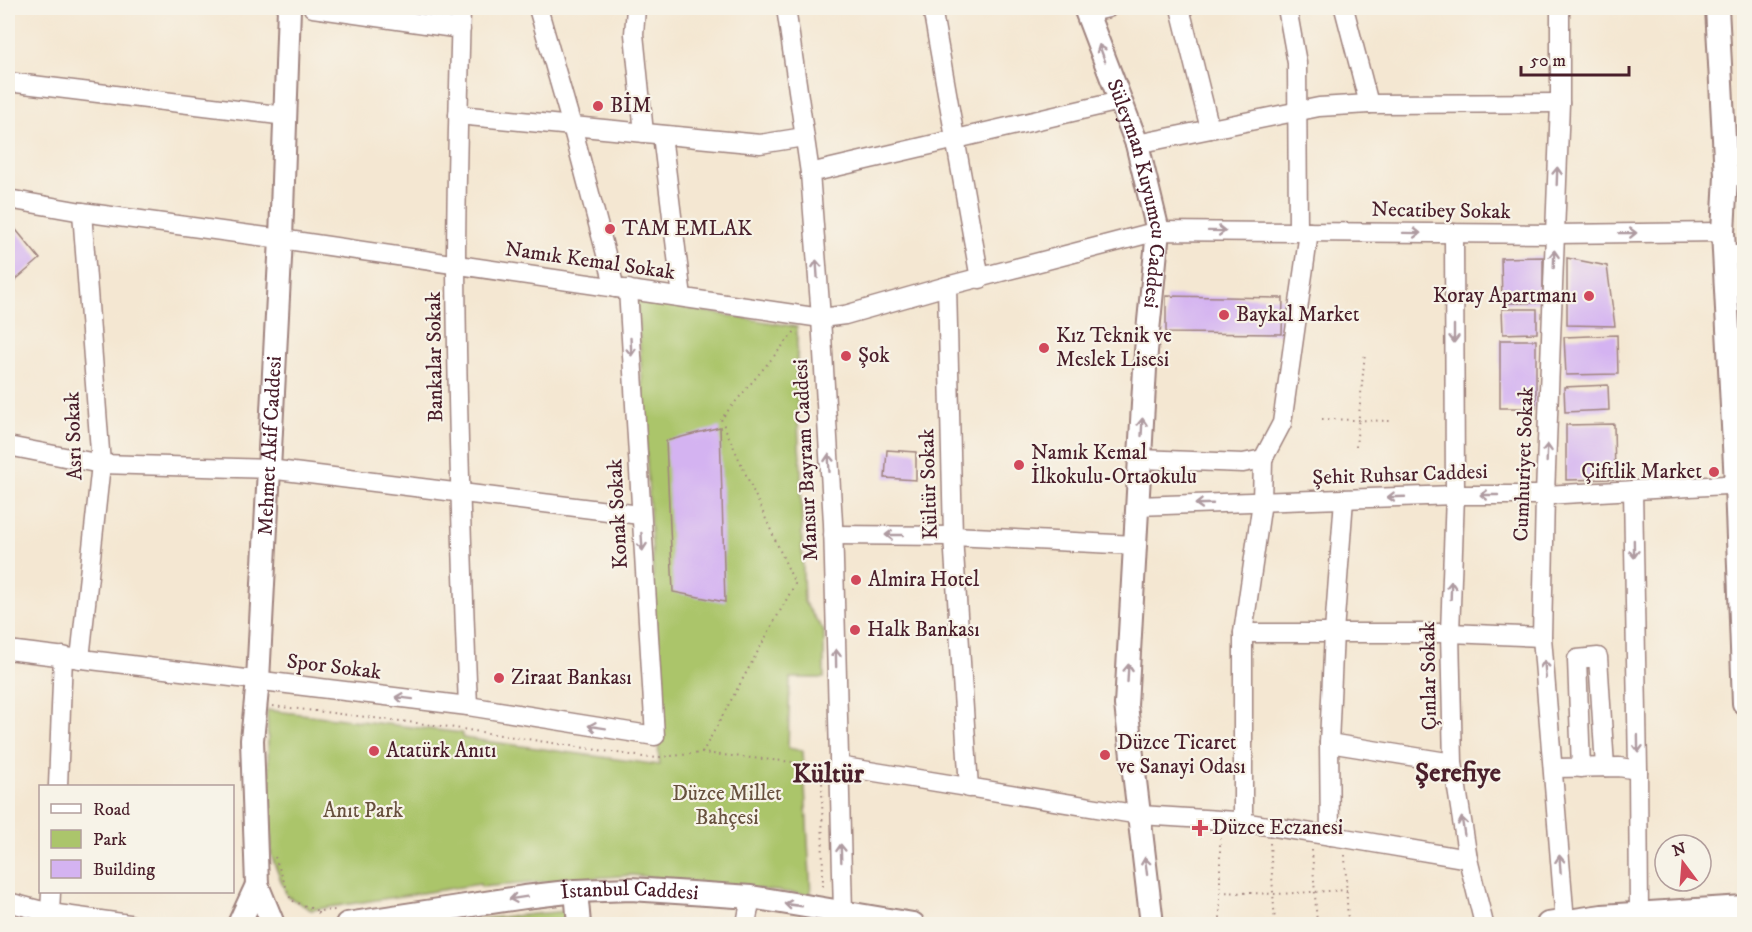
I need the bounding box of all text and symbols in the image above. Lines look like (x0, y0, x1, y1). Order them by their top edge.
scale bar (1521, 39, 1629, 77)
one-way arrow (1096, 44, 1107, 62)
text: 50 m (1530, 50, 1566, 72)
street label: Süleyman Kuyumcu Caddesi (1100, 75, 1171, 310)
place label: BİM (610, 92, 651, 119)
marker: BİM (591, 99, 605, 113)
one-way arrow (1552, 166, 1563, 186)
street label: Necatibey Sokak (1371, 197, 1512, 225)
place label: TAM EMLAK (622, 216, 752, 242)
marker: TAM EMLAK (603, 222, 617, 236)
one-way arrow (1206, 225, 1226, 237)
one-way arrow (1401, 227, 1421, 239)
one-way arrow (1617, 227, 1637, 239)
street label: Namık Kemal Sokak (503, 236, 677, 286)
one-way arrow (1548, 249, 1560, 269)
one-way arrow (811, 259, 822, 279)
place label: Koray Apartmanı (1433, 283, 1577, 309)
marker: Koray Apartmanı (1582, 289, 1596, 303)
street label: Bankalar Sokak (421, 291, 449, 423)
place label: Baykal Market (1236, 302, 1360, 328)
marker: Baykal Market (1217, 308, 1231, 322)
place label: Kız Teknik ve Meslek Lisesi (1056, 323, 1172, 373)
one-way arrow (1448, 323, 1460, 343)
one-way arrow (626, 337, 637, 357)
marker: Kız Teknik ve Meslek Lisesi (1037, 341, 1051, 355)
place label: Şok (858, 343, 890, 369)
marker: Şok (839, 349, 853, 363)
street label: Mehmet Akif Caddesi (253, 355, 288, 536)
street label: Mansur Bayram Caddesi (788, 358, 824, 562)
street label: Cumhuriyet Sokak (1508, 386, 1540, 542)
street label: Asrı Sokak (59, 390, 89, 481)
one-way arrow (1136, 417, 1147, 437)
street label: Kültür Sokak (914, 427, 944, 540)
place label: Namık Kemal İlkokulu-Ortaokulu (1031, 440, 1197, 490)
one-way arrow (1541, 444, 1553, 464)
one-way arrow (824, 454, 835, 474)
street label: Konak Sokak (602, 458, 634, 570)
marker: Namık Kemal İlkokulu-Ortaokulu (1012, 458, 1026, 472)
street label: Şehit Ruhsar Caddesi (1312, 459, 1488, 491)
place label: Çiftlik Market (1581, 459, 1702, 485)
marker: Çiftlik Market (1707, 465, 1721, 479)
one-way arrow (1479, 489, 1499, 501)
one-way arrow (1387, 492, 1407, 503)
one-way arrow (1194, 498, 1214, 509)
one-way arrow (885, 529, 905, 541)
one-way arrow (637, 532, 648, 551)
one-way arrow (1628, 538, 1640, 558)
place label: Almira Hotel (868, 567, 980, 593)
marker: Almira Hotel (849, 573, 863, 587)
one-way arrow (1446, 581, 1457, 601)
place label: Halk Bankası (867, 617, 980, 643)
street label: Çınlar Sokak (1415, 621, 1443, 731)
marker: Halk Bankası (848, 623, 862, 637)
street label: Spor Sokak (285, 648, 383, 686)
one-way arrow (830, 649, 842, 669)
one-way arrow (1539, 660, 1550, 680)
one-way arrow (1123, 663, 1134, 683)
place label: Ziraat Bankası (511, 665, 632, 691)
marker: Ziraat Bankası (492, 671, 506, 685)
one-way arrow (395, 693, 415, 704)
one-way arrow (588, 721, 607, 732)
place label: Düzce Ticaret ve Sanayi Odası (1116, 730, 1246, 780)
one-way arrow (1632, 733, 1644, 753)
place label: Atatürk Anıtı (386, 738, 496, 764)
marker: Atatürk Anıtı (367, 744, 381, 758)
marker: Düzce Ticaret ve Sanayi Odası (1098, 748, 1112, 762)
district label: Şerefiye (1415, 756, 1501, 790)
district label: Kültür (792, 757, 865, 791)
park label: Düzce Millet Bahçesi (672, 781, 782, 831)
legend (39, 785, 234, 893)
park label: Anıt Park (323, 798, 404, 824)
text: Road (93, 799, 130, 821)
place label: Düzce Eczanesi (1212, 815, 1343, 841)
one-way arrow (1457, 817, 1468, 837)
marker: Düzce Eczanesi (1193, 821, 1207, 835)
text: Park (93, 829, 127, 851)
north arrow (1653, 833, 1713, 893)
text: N (1670, 838, 1688, 861)
one-way arrow (835, 844, 846, 864)
one-way arrow (1554, 854, 1565, 874)
one-way arrow (1140, 857, 1151, 877)
text: Building (93, 859, 155, 881)
street label: İstanbul Caddesi (559, 876, 699, 906)
one-way arrow (508, 893, 528, 904)
one-way arrow (784, 899, 804, 910)

